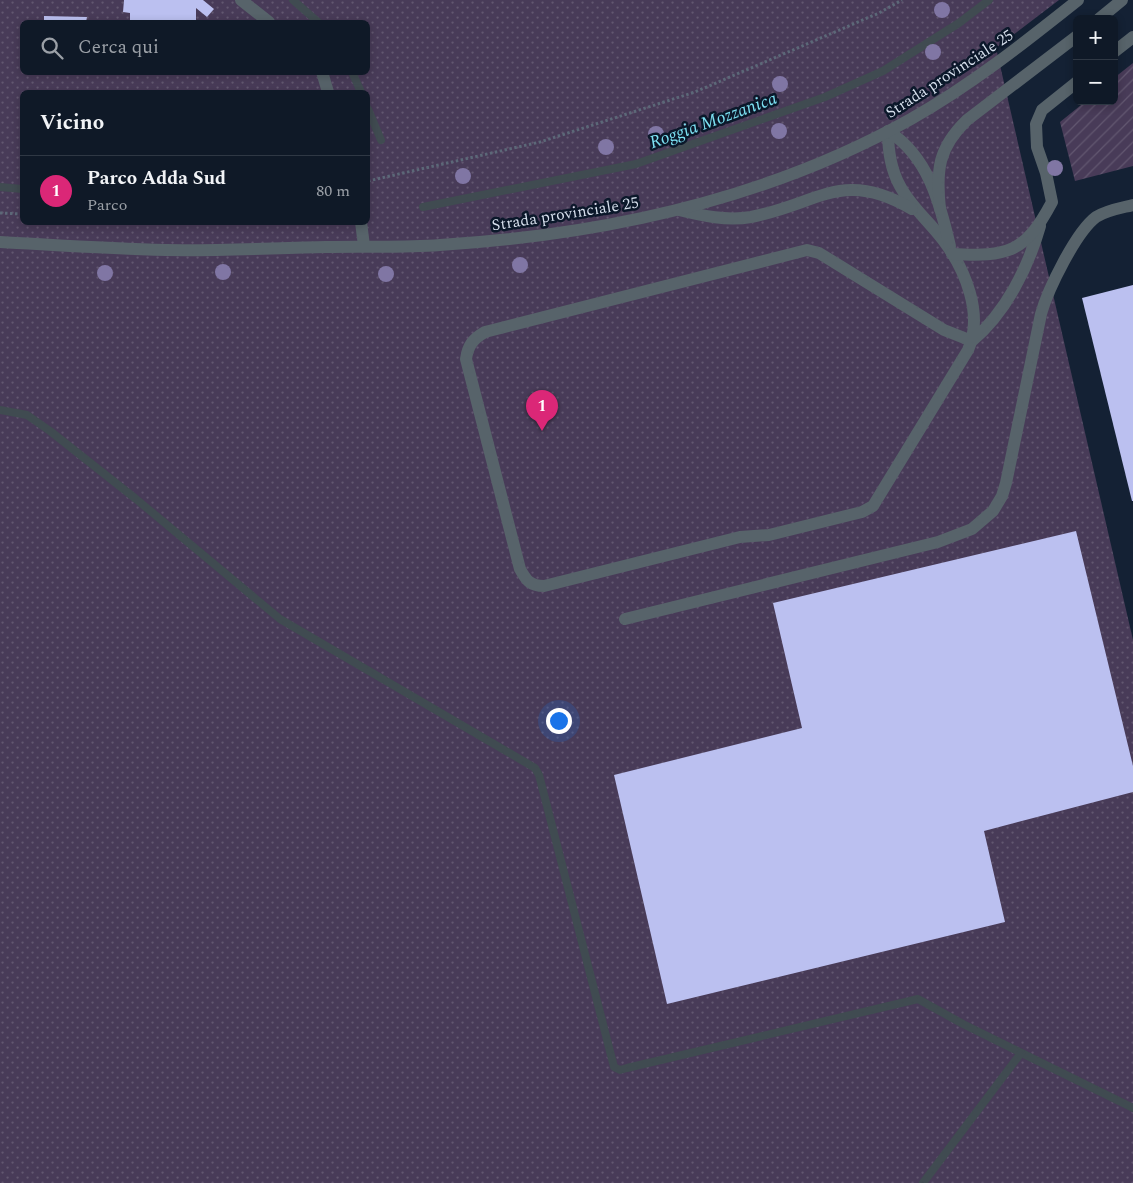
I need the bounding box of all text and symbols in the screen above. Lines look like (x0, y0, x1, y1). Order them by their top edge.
map controls (1073, 15, 1118, 105)
button: + (1073, 15, 1118, 60)
search box (20, 20, 370, 75)
street label: Strada provinciale 25 (881, 23, 1018, 124)
text: Cerca qui (78, 33, 159, 62)
icon: search (38, 34, 66, 62)
button: − (1073, 60, 1118, 105)
water label: Roggia Mozzanica (646, 85, 781, 156)
text: Vicino (40, 107, 104, 139)
text: Parco Adda Sud (87, 164, 226, 193)
text: 1 (52, 179, 60, 203)
text: 80 m (316, 179, 350, 203)
street label: Strada provinciale 25 (490, 191, 640, 237)
text: Parco (87, 193, 127, 217)
pin: 1 (526, 390, 558, 431)
your location (546, 708, 572, 734)

